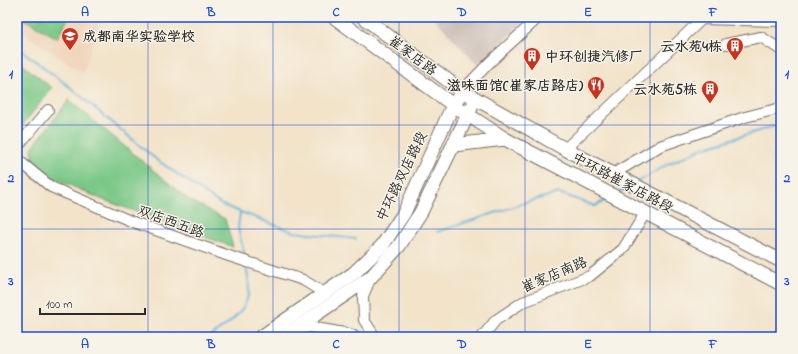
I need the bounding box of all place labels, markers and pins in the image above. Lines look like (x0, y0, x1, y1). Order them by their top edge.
school or university icon: 成都南华实验学校 (60, 26, 80, 51)
place label: 成都南华实验学校 (83, 27, 195, 48)
building icon: 云水苑4栋 (725, 36, 745, 61)
place label: 云水苑4栋 (660, 37, 722, 58)
building icon: 中环创捷汽修厂 (522, 46, 542, 71)
place label: 中环创捷汽修厂 (545, 47, 643, 68)
restaurant icon: 滋味面馆(崔家店路店) (586, 75, 606, 100)
place label: 滋味面馆(崔家店路店) (447, 76, 584, 97)
building icon: 云水苑5栋 (700, 79, 720, 104)
place label: 云水苑5栋 (633, 80, 697, 101)

